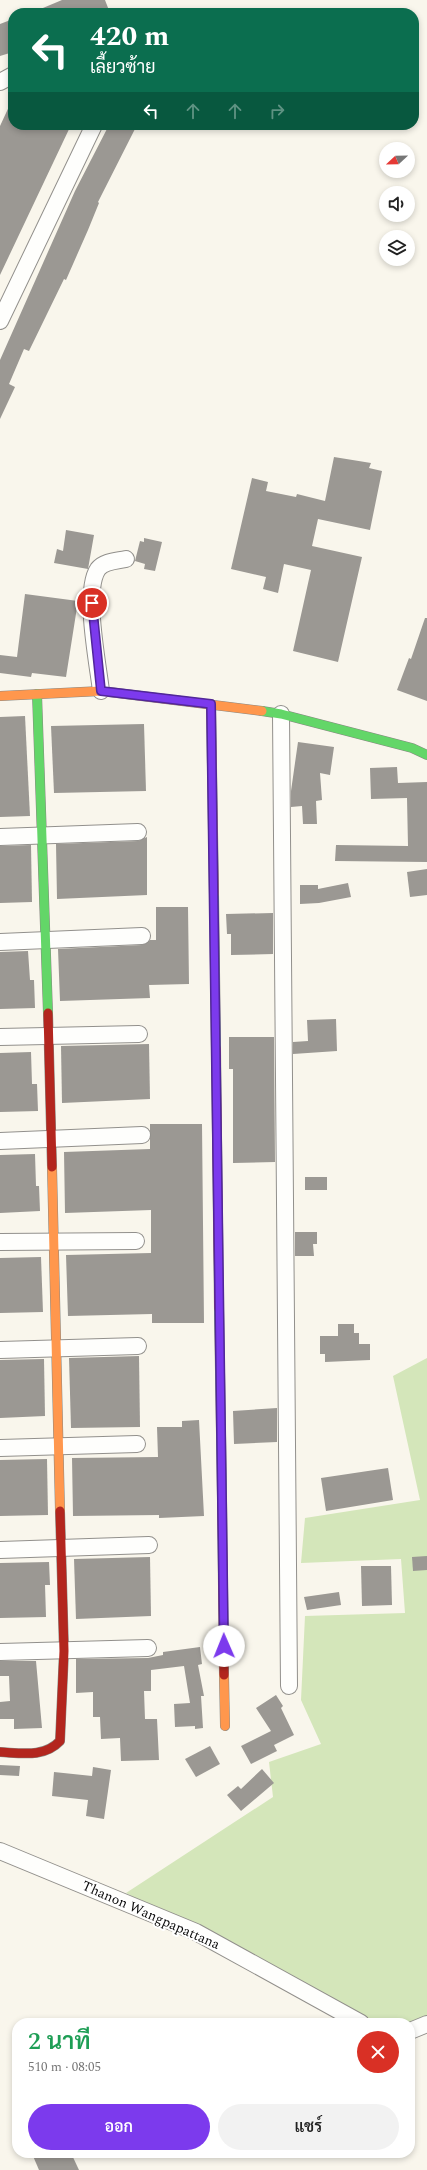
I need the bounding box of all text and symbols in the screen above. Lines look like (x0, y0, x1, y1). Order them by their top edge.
text: 420 m (90, 15, 169, 58)
icon: left (24, 24, 76, 76)
text: เลี้ยวซ้าย (90, 54, 156, 81)
icon: left (140, 100, 162, 122)
icon: ahead (182, 100, 204, 122)
icon: ahead (224, 100, 246, 122)
icon: right (266, 100, 288, 122)
north arrow (379, 142, 415, 178)
map controls (379, 142, 415, 266)
button: sound (379, 186, 415, 222)
button: layers (379, 230, 415, 266)
pin (75, 586, 109, 620)
icon: arrive (81, 592, 103, 614)
position arrow (203, 1625, 245, 1667)
street label: Thanon Wangpapattana (79, 1875, 223, 1955)
text: 2 นาที (28, 2024, 91, 2060)
button: close (357, 2031, 399, 2073)
text: 510 m · 08:05 (28, 2057, 101, 2077)
button: ออก (28, 2104, 210, 2150)
button: แชร์ (218, 2104, 399, 2150)

